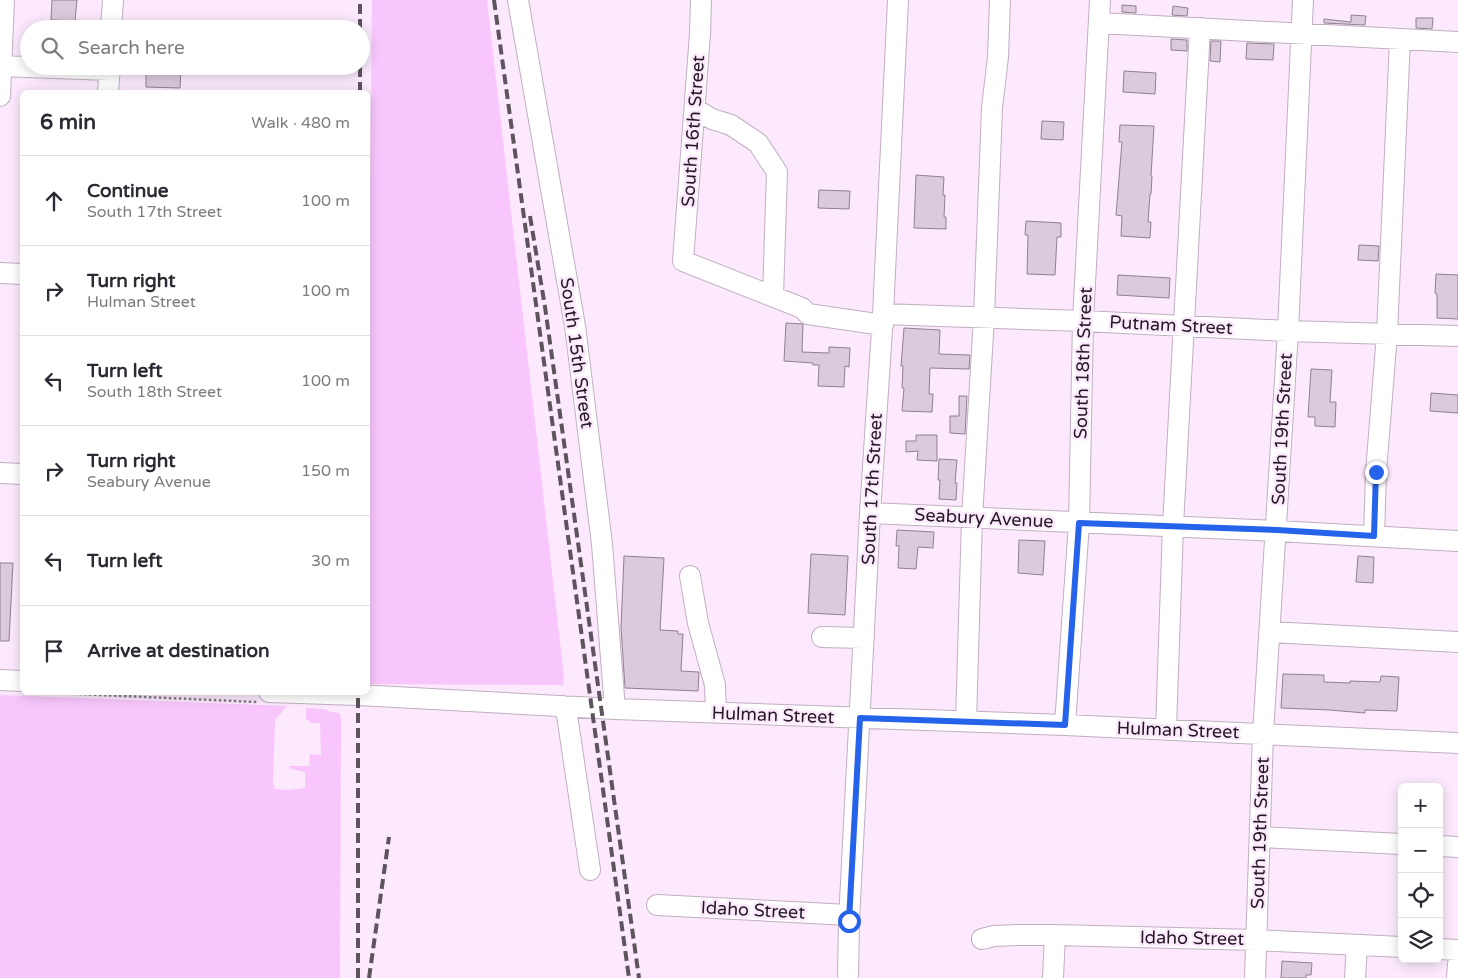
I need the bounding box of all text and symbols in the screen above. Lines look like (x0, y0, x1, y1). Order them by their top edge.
search box (20, 20, 370, 75)
icon: search (38, 34, 66, 62)
text: Search here (78, 37, 185, 59)
street label: South 16th Street (677, 54, 709, 208)
text: 6 min (40, 110, 96, 135)
text: Walk · 480 m (251, 113, 350, 133)
text: Continue (87, 180, 169, 202)
icon: ahead (40, 187, 68, 215)
text: 100 m (301, 191, 350, 211)
text: South 17th Street (87, 202, 222, 222)
text: Turn right (87, 270, 175, 292)
street label: South 15th Street (556, 276, 598, 430)
icon: right (40, 277, 68, 305)
text: 100 m (301, 281, 350, 301)
street label: South 18th Street (1069, 287, 1097, 439)
text: Hulman Street (87, 292, 196, 312)
street label: Putnam Street (1109, 311, 1233, 339)
street label: South 19th Street (1267, 352, 1297, 506)
text: Turn left (87, 360, 163, 382)
icon: left (40, 367, 68, 395)
text: 100 m (301, 371, 350, 391)
text: South 18th Street (87, 382, 222, 402)
street label: South 17th Street (857, 412, 887, 566)
text: Turn right (87, 450, 175, 472)
icon: right (40, 457, 68, 485)
text: 150 m (301, 461, 350, 481)
route end (1365, 461, 1388, 484)
text: Seabury Avenue (87, 472, 211, 492)
street label: Seabury Avenue (914, 503, 1054, 533)
icon: left (40, 547, 68, 575)
text: Turn left (87, 550, 163, 572)
text: 30 m (311, 551, 350, 571)
icon: arrive (40, 637, 68, 665)
text: Arrive at destination (87, 640, 270, 662)
street label: Hulman Street (711, 702, 835, 728)
street label: Hulman Street (1116, 717, 1240, 743)
street label: South 19th Street (1246, 757, 1274, 909)
map controls (1398, 783, 1443, 963)
button: + (1398, 783, 1443, 828)
button: − (1398, 828, 1443, 873)
button: locate (1398, 873, 1443, 918)
street label: Idaho Street (700, 896, 806, 924)
route start (838, 910, 861, 933)
button: layers (1398, 918, 1443, 963)
street label: Idaho Street (1140, 926, 1244, 950)

